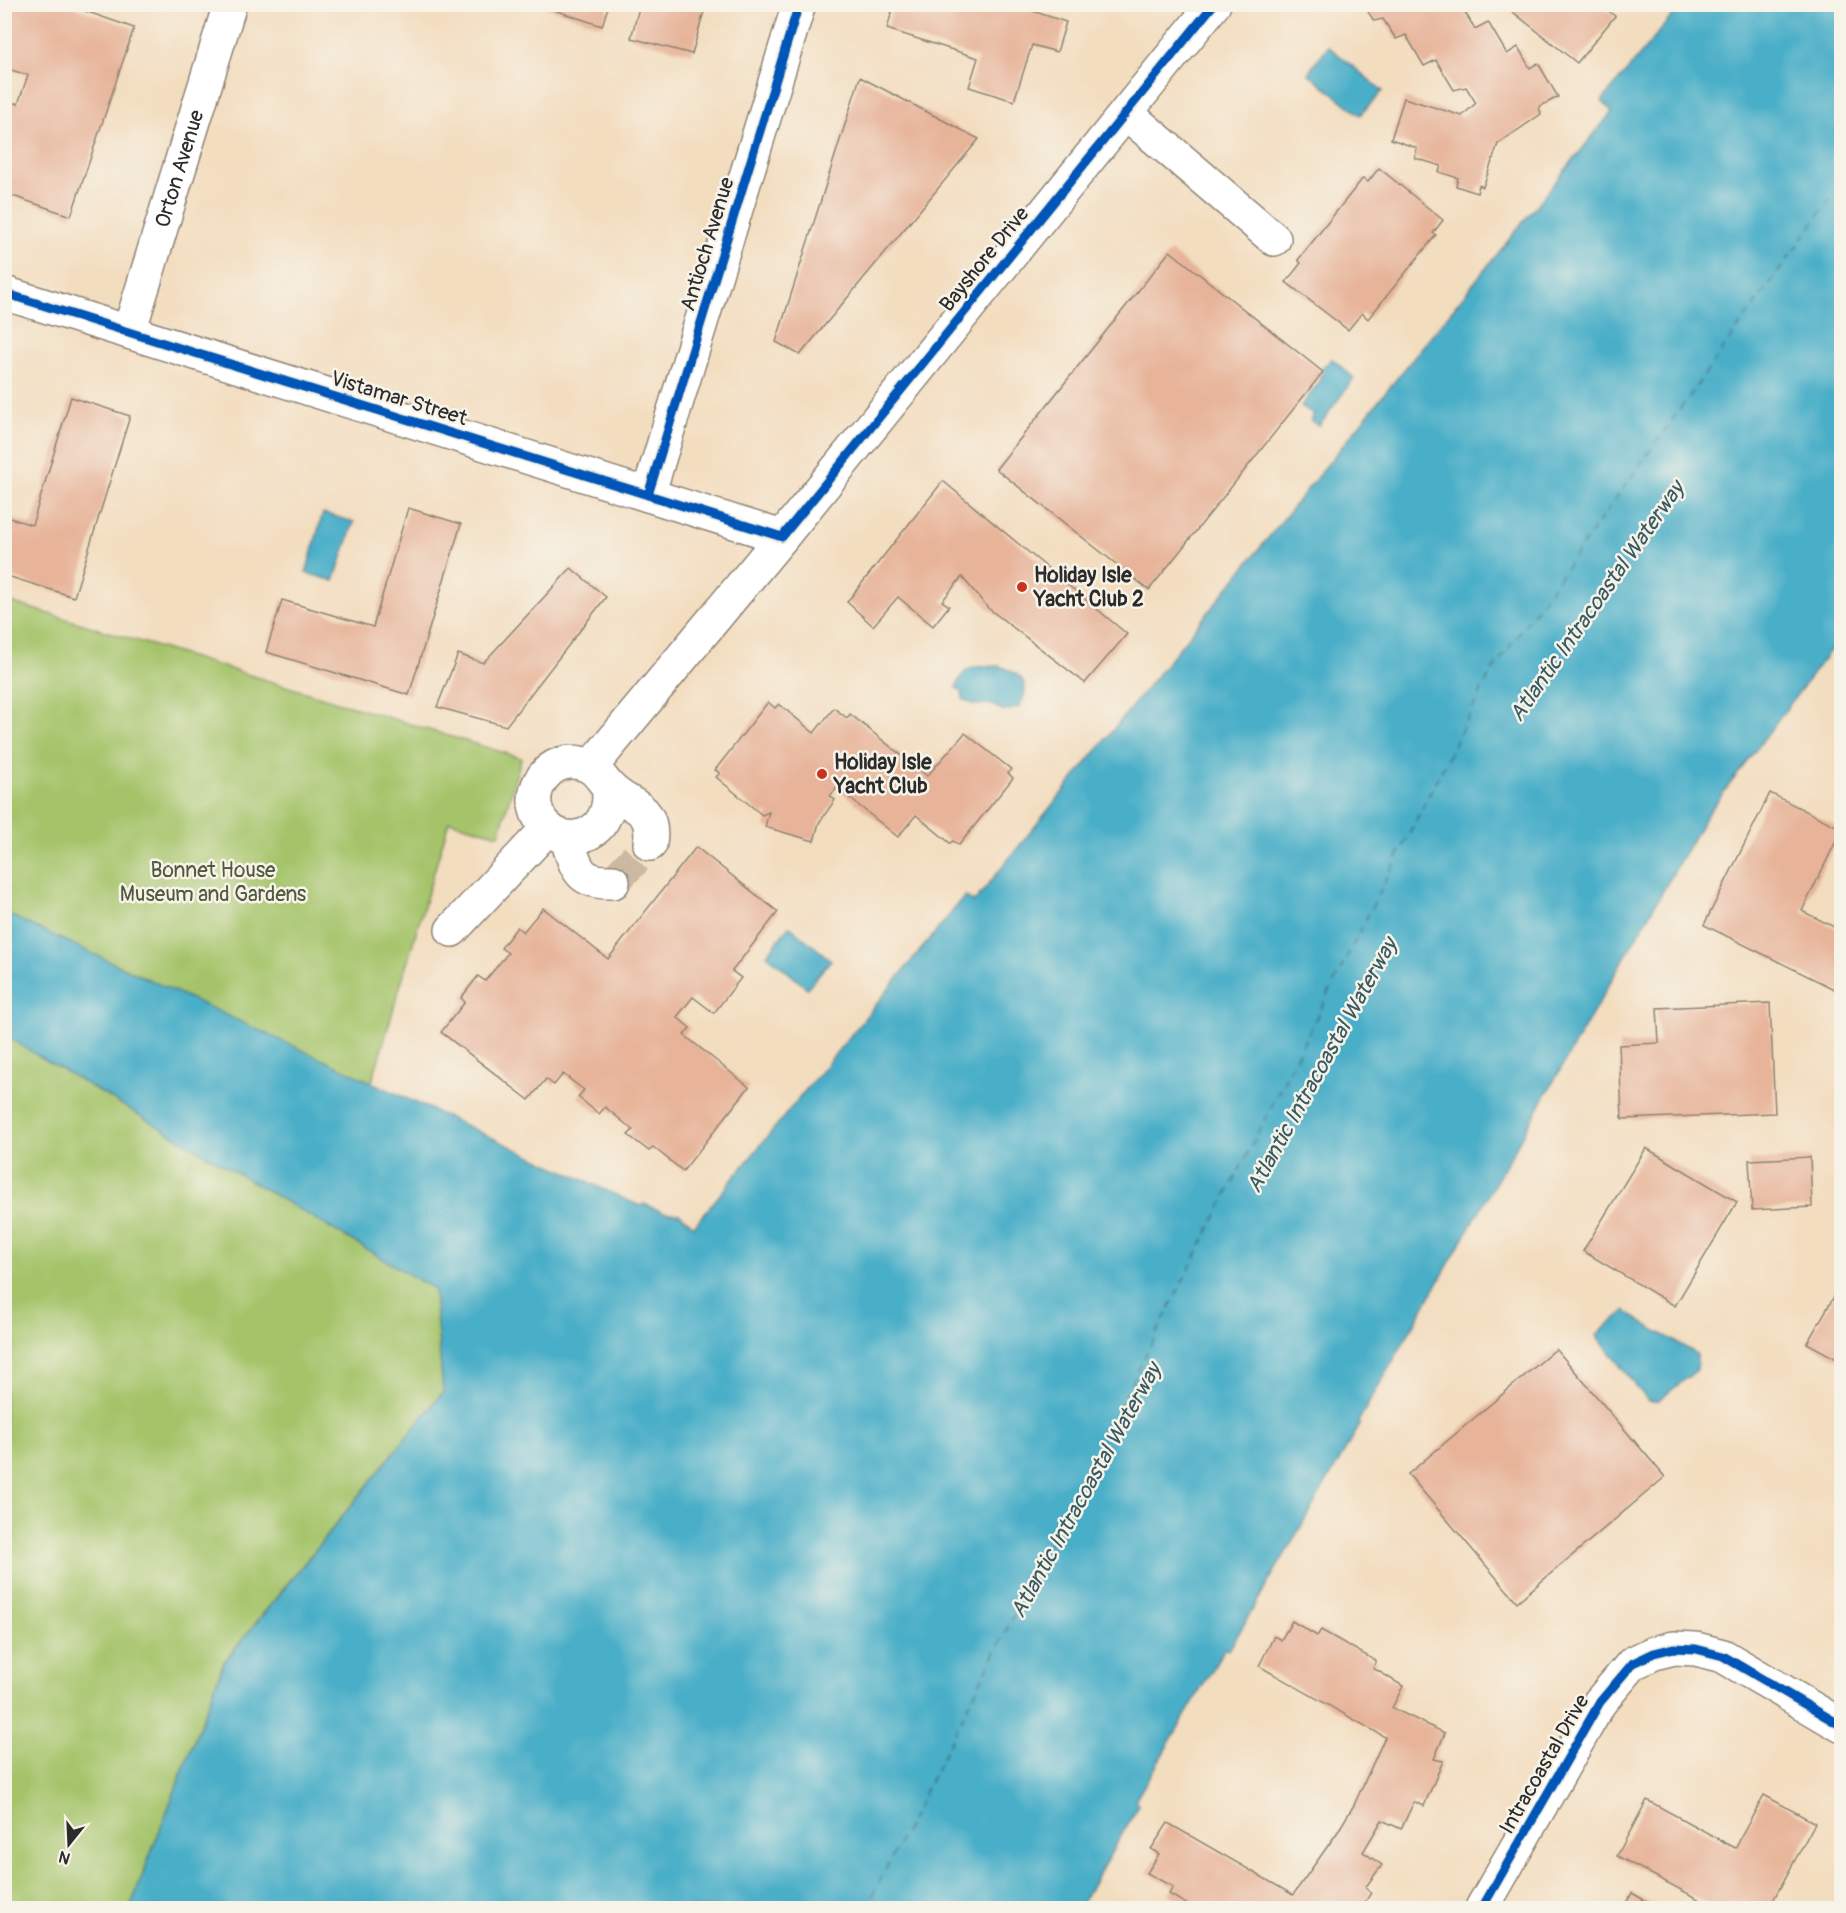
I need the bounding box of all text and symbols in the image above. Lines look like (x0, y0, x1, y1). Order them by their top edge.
street label: Orton Avenue (149, 106, 211, 231)
street label: Antioch Avenue (674, 173, 741, 314)
street label: Bayshore Drive (934, 201, 1036, 318)
street label: Vistamar Street (327, 365, 471, 432)
water label: Atlantic Intracoastal Waterway (1503, 474, 1692, 727)
place label: Holiday Isle Yacht Club 2 (1033, 562, 1144, 613)
marker: Holiday Isle Yacht Club 2 (1015, 580, 1029, 594)
place label: Holiday Isle Yacht Club (833, 749, 932, 800)
marker: Holiday Isle Yacht Club (815, 767, 829, 781)
park label: Bonnet House Museum and Gardens (120, 857, 307, 908)
water label: Atlantic Intracoastal Waterway (1240, 931, 1405, 1198)
water label: Atlantic Intracoastal Waterway (1004, 1356, 1169, 1623)
street label: Intracoastal Drive (1493, 1689, 1596, 1839)
north arrow (39, 1814, 99, 1874)
text: N (56, 1846, 73, 1868)

